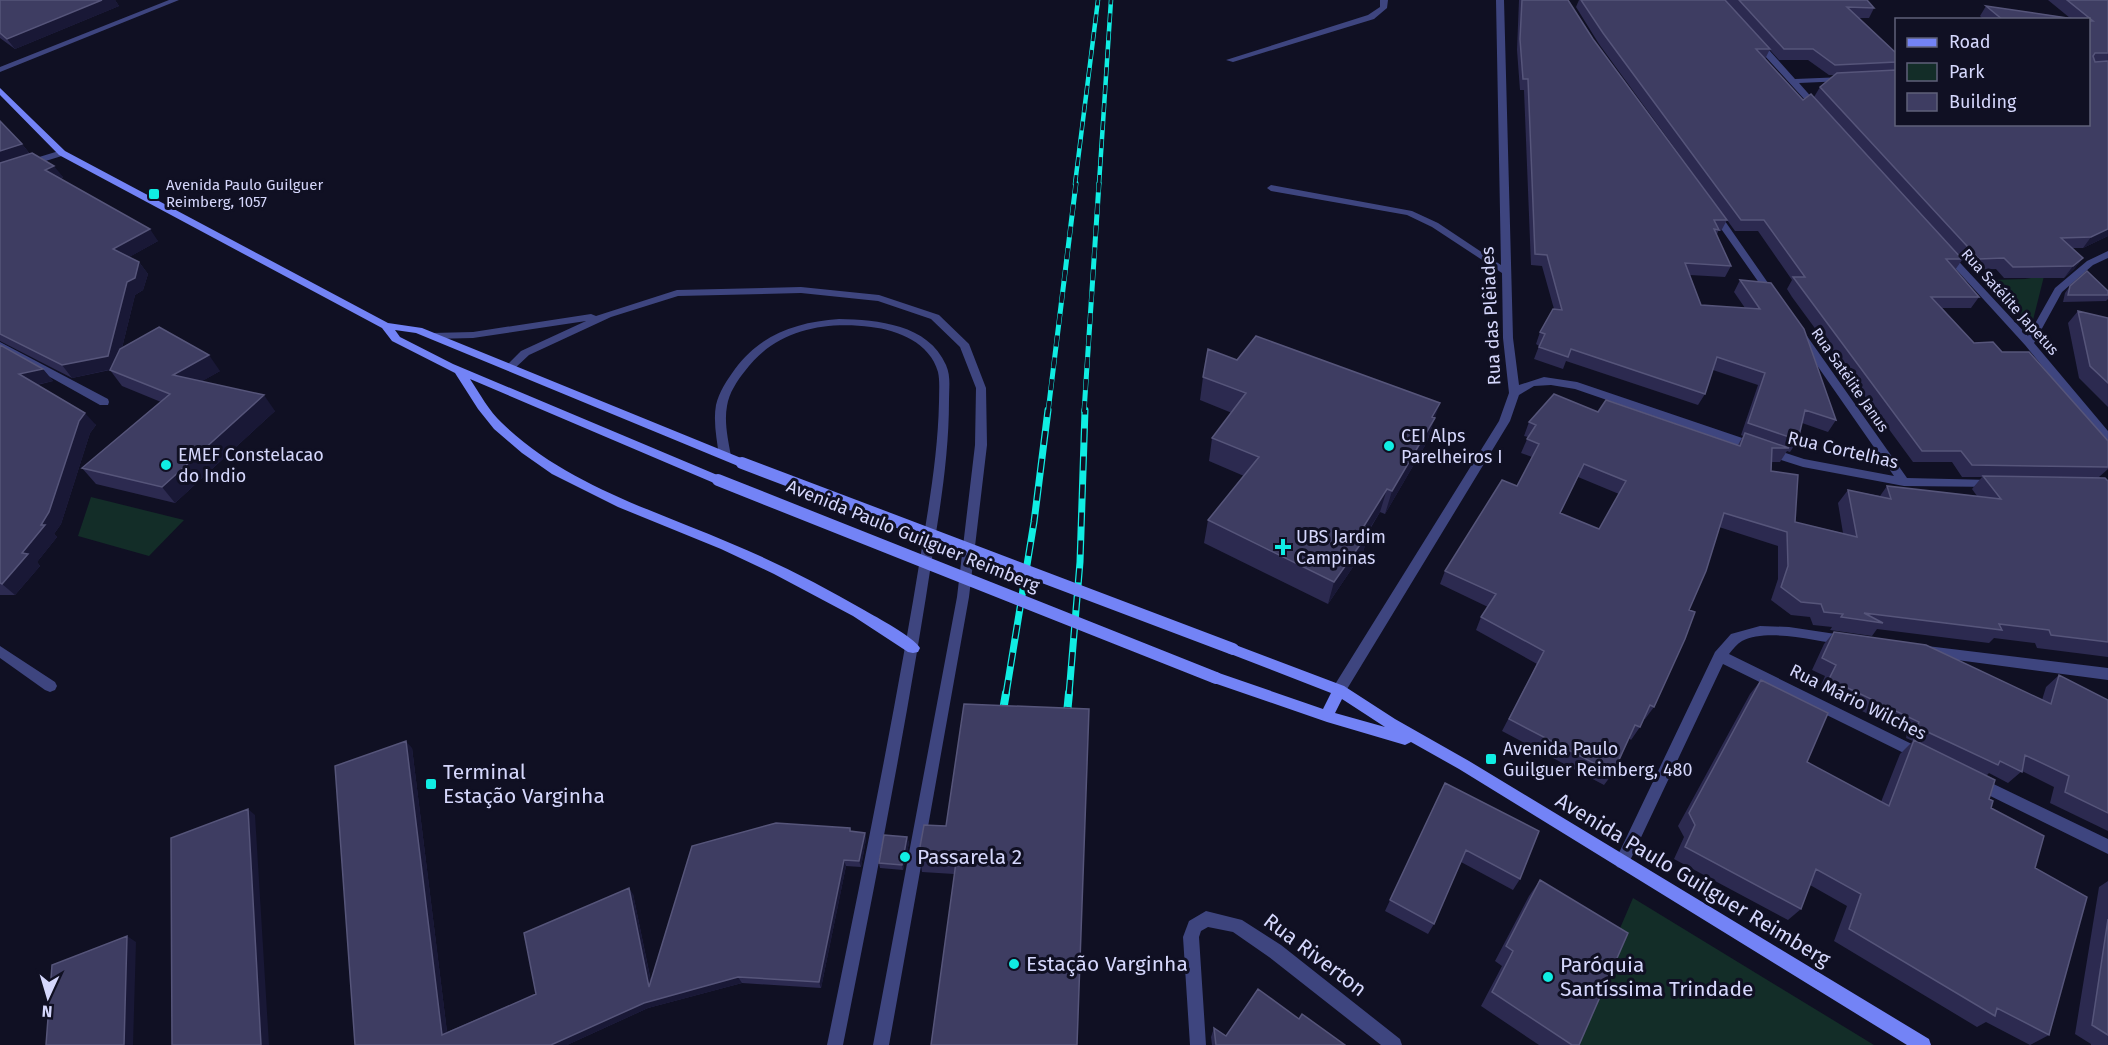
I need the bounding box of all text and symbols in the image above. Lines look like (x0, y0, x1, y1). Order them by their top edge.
legend (1895, 18, 2090, 126)
text: Road (1949, 31, 1991, 53)
text: Park (1949, 61, 1985, 83)
text: Building (1949, 91, 2017, 113)
place label: Avenida Paulo Guilguer Reimberg, 1057 (166, 176, 323, 211)
marker: Avenida Paulo Guilguer Reimberg, 1057 (147, 187, 161, 201)
street label: Rua Satélite Japetus (1958, 245, 2062, 359)
street label: Rua das Plêiades (1476, 246, 1506, 386)
street label: Rua Satélite Janus (1807, 325, 1893, 435)
place label: CEI Alps Parelheiros I (1401, 425, 1503, 468)
street label: Rua Cortelhas (1785, 427, 1901, 473)
marker: CEI Alps Parelheiros I (1382, 439, 1396, 453)
place label: EMEF Constelacao do Indio (178, 444, 324, 487)
marker: EMEF Constelacao do Indio (159, 458, 173, 472)
street label: Avenida Paulo Guilguer Reimberg (783, 475, 1043, 597)
place label: UBS Jardim Campinas (1296, 526, 1386, 569)
marker: UBS Jardim Campinas (1274, 538, 1292, 556)
street label: Rua Mário Wilches (1786, 659, 1930, 745)
place label: Avenida Paulo Guilguer Reimberg, 480 (1503, 738, 1692, 781)
marker: Avenida Paulo Guilguer Reimberg, 480 (1484, 752, 1498, 766)
place label: Terminal Estação Varginha (443, 759, 605, 809)
marker: Terminal Estação Varginha (424, 777, 438, 791)
street label: Avenida Paulo Guilguer Reimberg (1551, 787, 1835, 973)
place label: Passarela 2 (917, 844, 1022, 870)
marker: Passarela 2 (898, 850, 912, 864)
street label: Rua Riverton (1258, 908, 1372, 1002)
place label: Estação Varginha (1026, 951, 1188, 977)
place label: Paróquia Santíssima Trindade (1560, 952, 1754, 1002)
marker: Estação Varginha (1007, 957, 1021, 971)
north arrow (18, 967, 78, 1027)
marker: Paróquia Santíssima Trindade (1541, 970, 1555, 984)
text: N (41, 1002, 53, 1021)

